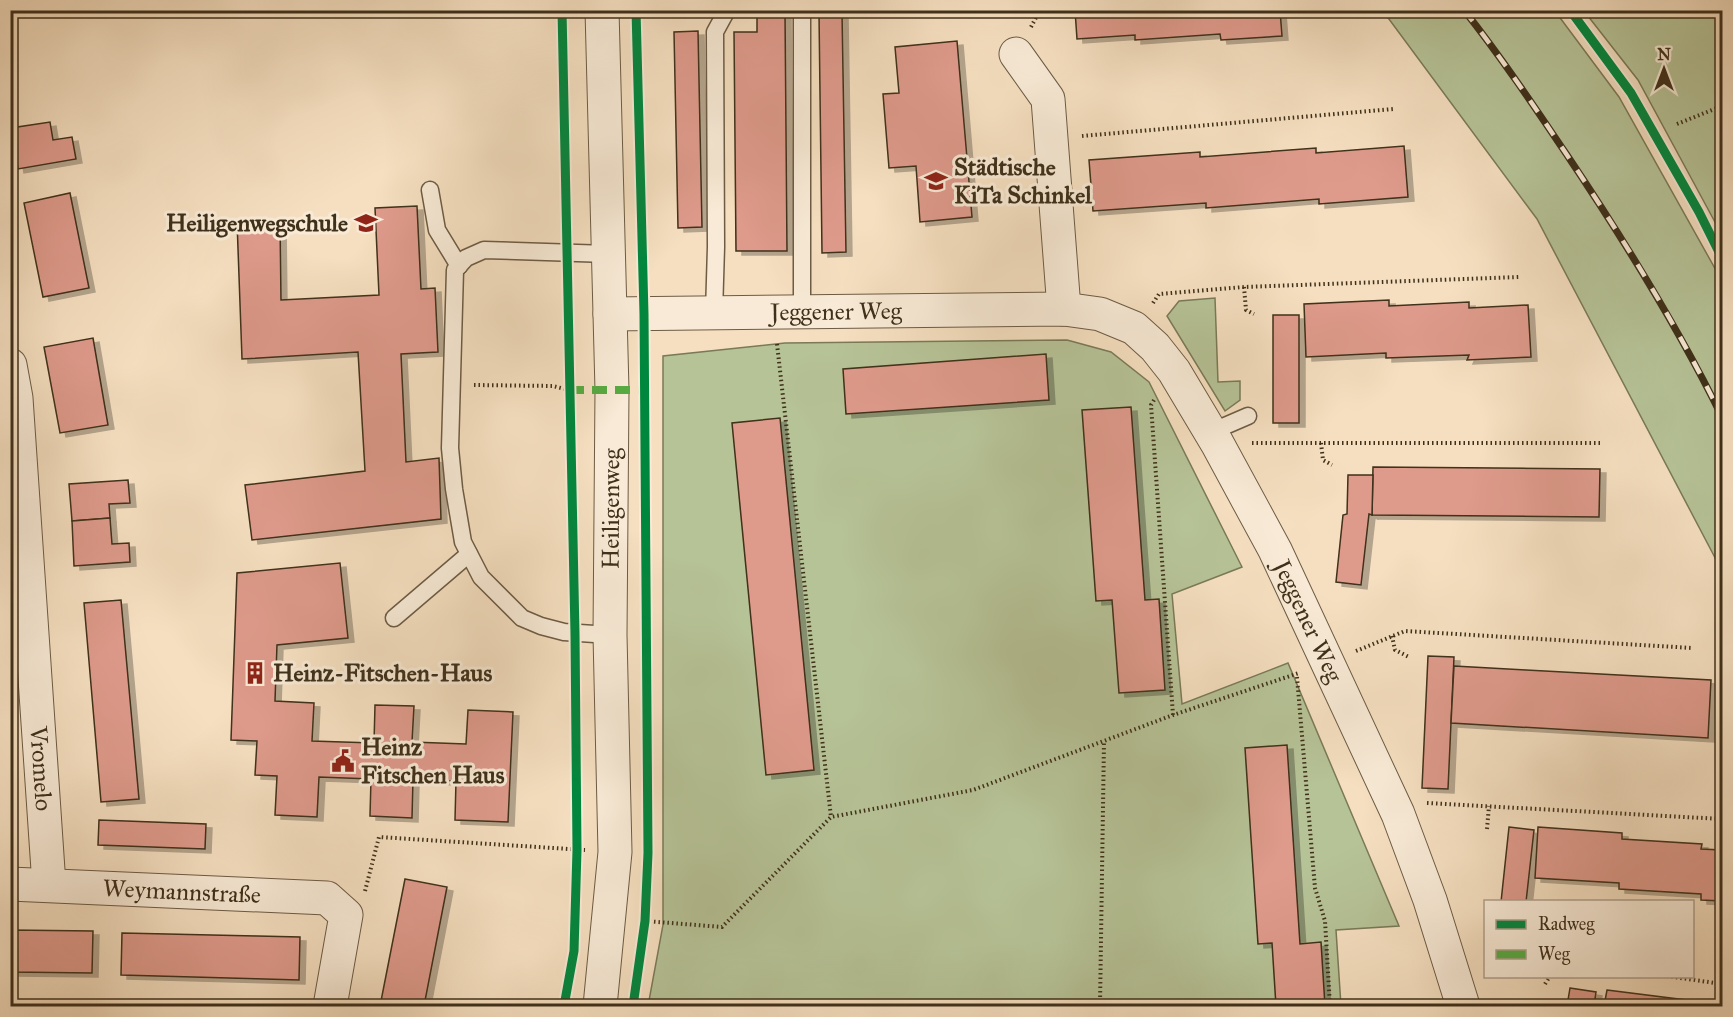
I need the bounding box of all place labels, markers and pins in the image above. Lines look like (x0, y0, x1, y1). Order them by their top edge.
place label: Städtische KiTa Schinkel (954, 152, 1092, 210)
school or university icon: Städtische KiTa Schinkel (923, 168, 949, 194)
place label: Heiligenwegschule (166, 208, 348, 238)
school or university icon: Heiligenwegschule (353, 210, 379, 236)
place label: Heinz-Fitschen-Haus (273, 658, 492, 688)
building icon: Heinz-Fitschen-Haus (242, 660, 268, 686)
place label: Heinz Fitschen Haus (361, 732, 505, 790)
public building icon: Heinz Fitschen Haus (330, 748, 356, 774)

